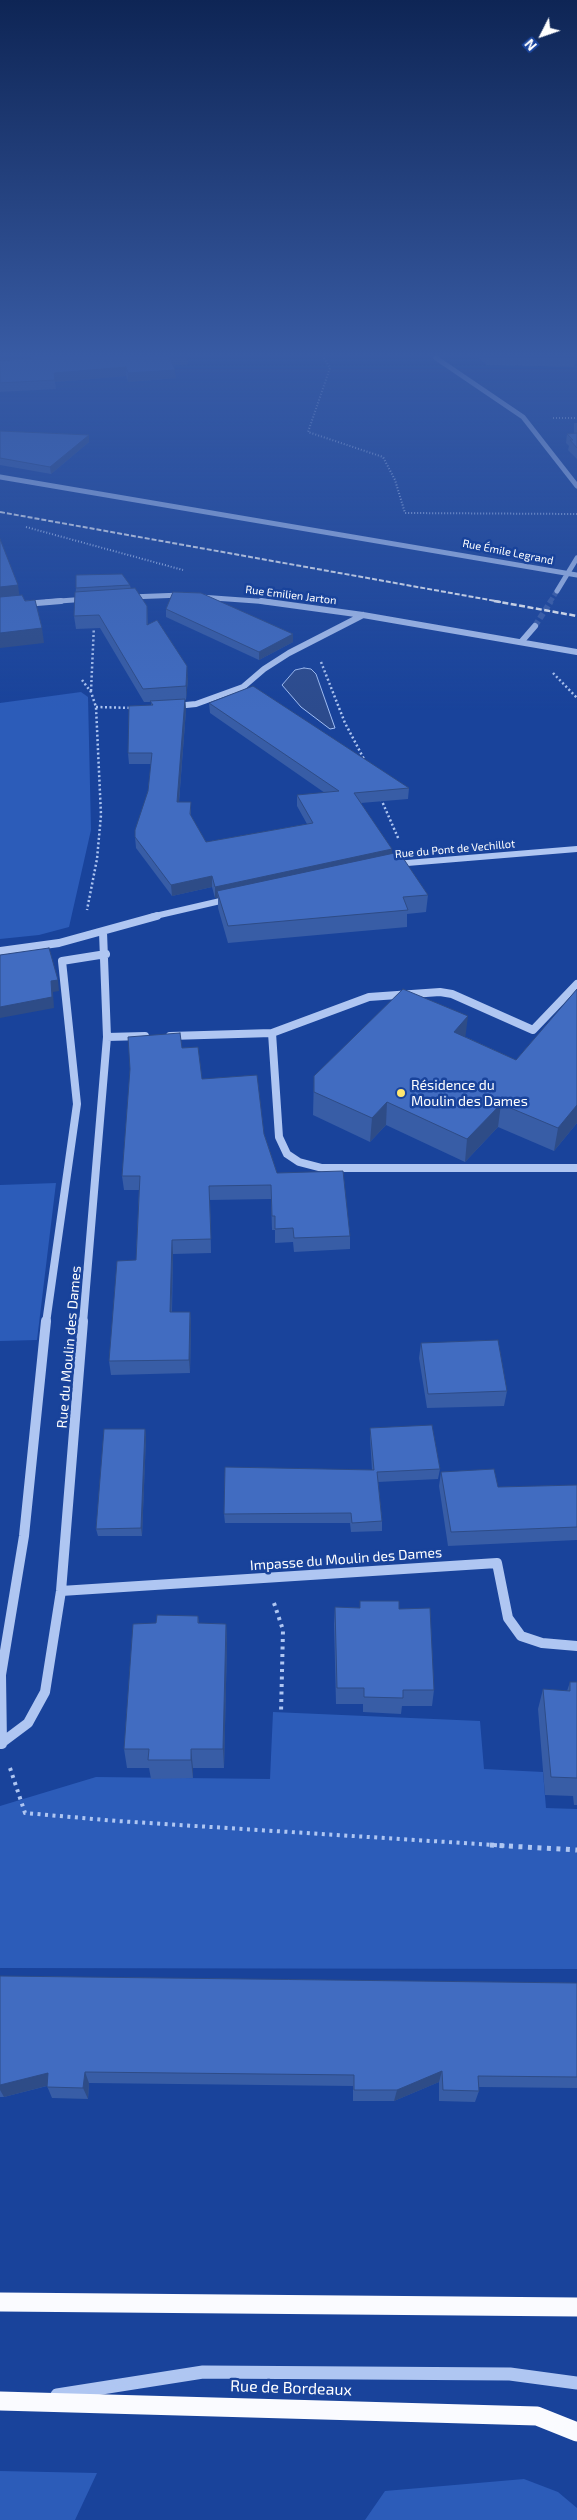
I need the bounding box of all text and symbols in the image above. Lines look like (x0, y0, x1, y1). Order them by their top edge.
north arrow (517, 10, 567, 60)
text: N (521, 36, 540, 55)
street label: Rue Émile Legrand (461, 537, 555, 567)
street label: Rue Emilien Jarton (245, 583, 337, 607)
street label: Rue du Pont de Vechillot (394, 837, 516, 861)
place label: Résidence du Moulin des Dames (411, 1077, 528, 1110)
marker: Résidence du Moulin des Dames (395, 1087, 407, 1099)
street label: Rue du Moulin des Dames (54, 1265, 84, 1429)
street label: Impasse du Moulin des Dames (249, 1544, 443, 1574)
street label: Rue de Bordeaux (230, 2376, 352, 2400)

